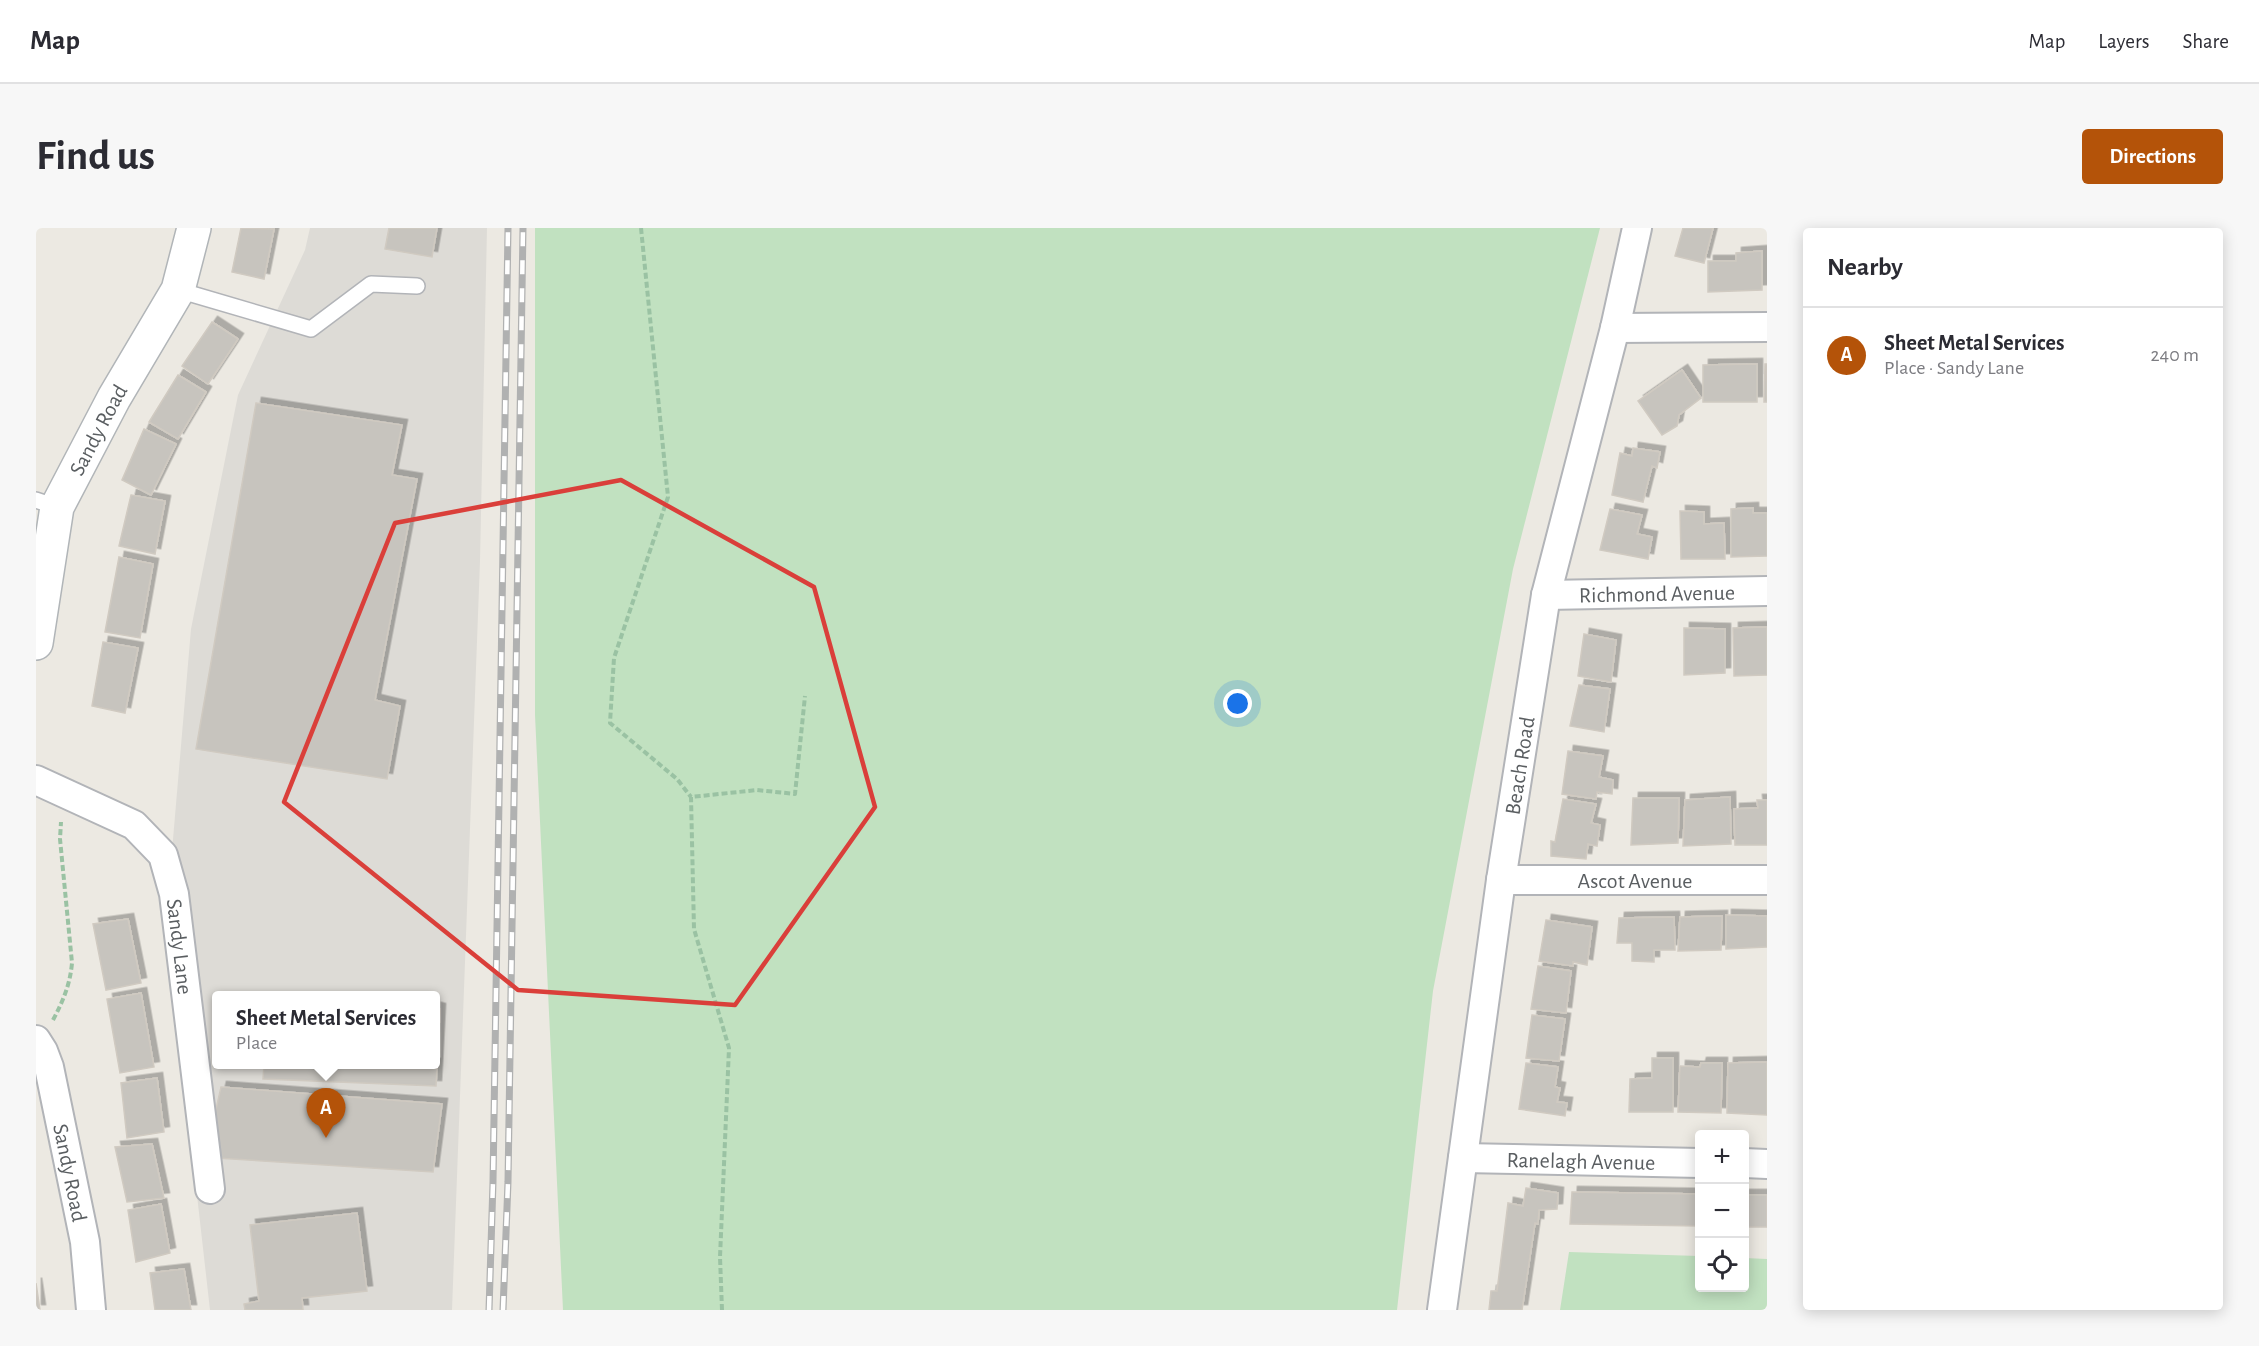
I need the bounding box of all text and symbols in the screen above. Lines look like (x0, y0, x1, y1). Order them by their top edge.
text: Map (30, 27, 80, 55)
text: Map (2029, 31, 2065, 52)
text: Layers (2098, 31, 2149, 52)
text: Share (2182, 31, 2229, 52)
button: Directions (2082, 129, 2223, 184)
text: Find us (36, 135, 155, 177)
text: Nearby (1827, 254, 1903, 280)
text: Sheet Metal Services (1884, 332, 2064, 354)
text: A (1841, 345, 1853, 365)
text: 240 m (2150, 345, 2199, 365)
text: Place · Sandy Lane (1884, 358, 2024, 378)
street label: Sandy Road (66, 381, 132, 479)
street label: Richmond Avenue (1579, 582, 1735, 606)
your location (1223, 689, 1252, 718)
street label: Beach Road (1501, 715, 1539, 816)
street label: Ascot Avenue (1577, 870, 1693, 892)
street label: Sandy Lane (163, 898, 196, 996)
popup (212, 991, 440, 1069)
text: Sheet Metal Services (236, 1007, 416, 1029)
text: Place (236, 1033, 277, 1053)
pin: A (306, 1088, 346, 1138)
street label: Sandy Road (49, 1122, 91, 1224)
map controls (1695, 1130, 1749, 1292)
button: + (1695, 1130, 1749, 1184)
street label: Ranelagh Avenue (1506, 1149, 1656, 1174)
button: − (1695, 1184, 1749, 1238)
button: locate (1695, 1238, 1749, 1292)

